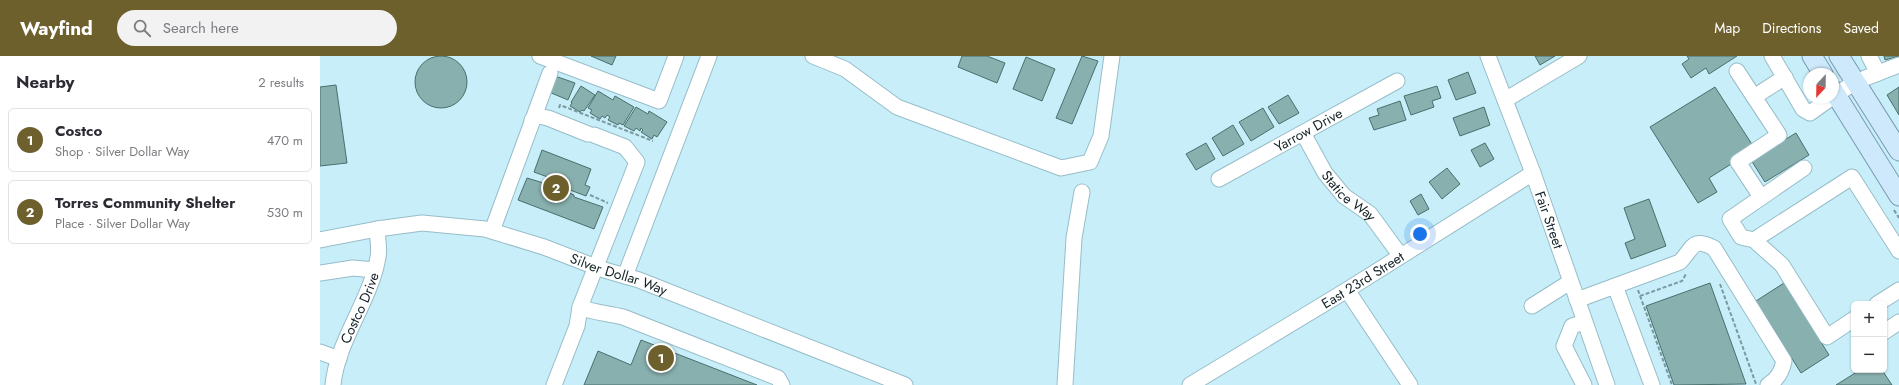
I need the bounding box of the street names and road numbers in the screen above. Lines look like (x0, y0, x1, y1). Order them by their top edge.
street label: Yarrow Drive (1271, 103, 1346, 157)
street label: Statice Way (1317, 166, 1382, 225)
street label: Fair Street (1530, 189, 1569, 252)
street label: East 23rd Street (1318, 246, 1408, 313)
street label: Silver Dollar Way (567, 248, 671, 300)
street label: Costco Drive (335, 270, 384, 347)

